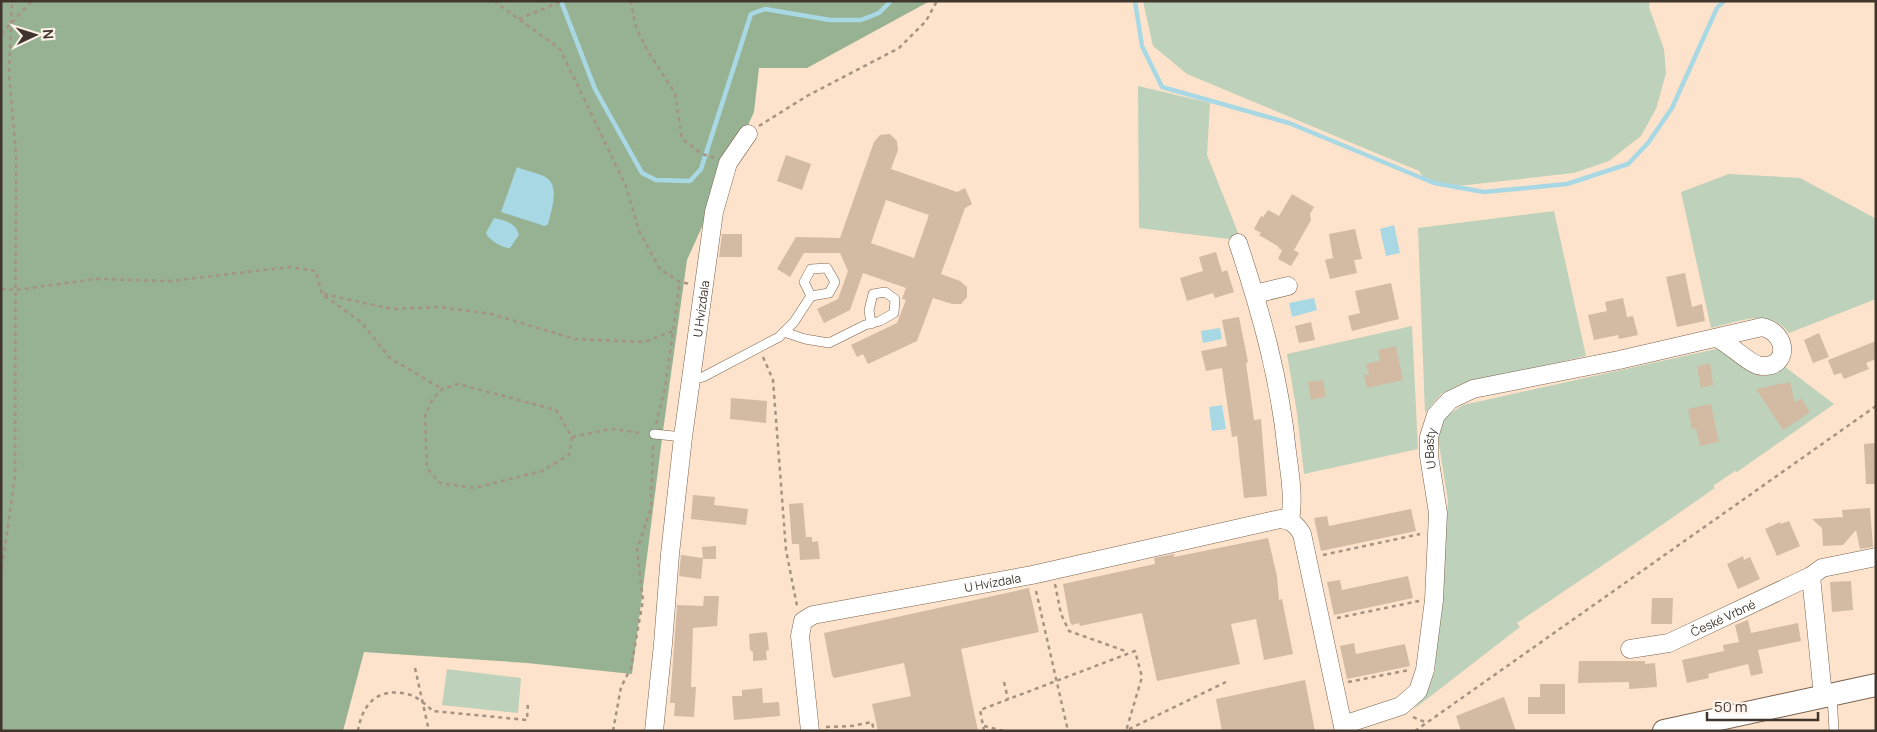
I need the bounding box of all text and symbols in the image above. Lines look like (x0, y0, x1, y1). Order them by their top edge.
north arrow (10, 10, 60, 60)
text: N (39, 28, 58, 40)
street label: U Hvízdala (688, 279, 713, 338)
street label: U Bašty (1421, 424, 1440, 470)
street label: U Hvízdala (963, 569, 1022, 596)
street label: České Vrbné (1688, 595, 1758, 640)
scale bar (1707, 690, 1818, 722)
text: 50 m (1714, 696, 1748, 717)

